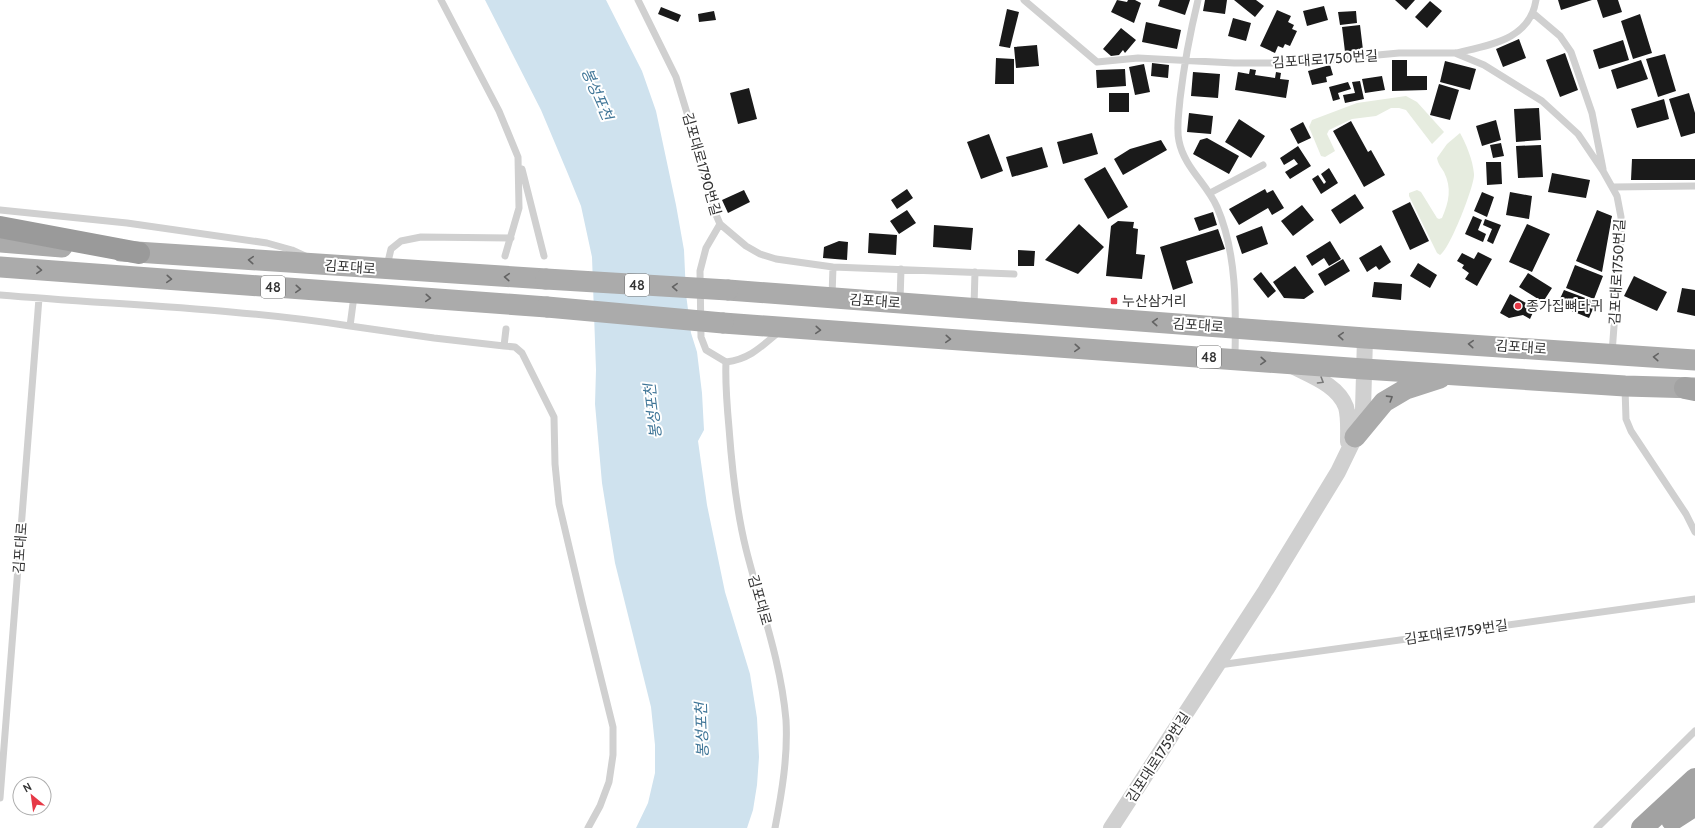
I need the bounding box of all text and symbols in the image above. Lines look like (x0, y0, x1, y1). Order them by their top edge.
street label: 김포대로1750번길 (1271, 46, 1379, 72)
water label: 봉성포천 (578, 65, 617, 125)
street label: 김포대로1790번길 (679, 110, 725, 218)
street label: 김포대로1750번길 (1605, 218, 1629, 326)
one-way arrow (248, 256, 254, 264)
street label: 김포대로 (324, 256, 376, 278)
one-way arrow (36, 265, 42, 274)
one-way arrow (504, 272, 510, 281)
road number: 48 (625, 274, 649, 296)
one-way arrow (166, 275, 172, 284)
road number: 48 (261, 276, 285, 298)
one-way arrow (672, 283, 678, 291)
one-way arrow (295, 284, 301, 293)
street label: 김포대로 (849, 290, 901, 312)
place label: 누산삼거리 (1122, 292, 1186, 310)
one-way arrow (425, 294, 431, 303)
marker: 누산삼거리 (1109, 296, 1119, 306)
place label: 종가집뼈다귀 (1526, 297, 1603, 315)
marker: 종가집뼈다귀 (1513, 301, 1523, 311)
street label: 김포대로 (1172, 314, 1224, 336)
one-way arrow (1152, 317, 1158, 326)
one-way arrow (815, 325, 821, 334)
one-way arrow (1338, 331, 1344, 340)
one-way arrow (945, 334, 951, 343)
street label: 김포대로 (1495, 336, 1547, 358)
one-way arrow (1468, 340, 1474, 349)
one-way arrow (1074, 344, 1080, 353)
road number: 48 (1197, 346, 1221, 368)
one-way arrow (1653, 352, 1659, 361)
one-way arrow (1260, 357, 1266, 366)
one-way arrow (1317, 377, 1324, 384)
water label: 봉성포천 (640, 380, 665, 439)
one-way arrow (1386, 395, 1393, 402)
street label: 김포대로 (9, 522, 31, 574)
street label: 김포대로 (744, 573, 776, 627)
street label: 김포대로1759번길 (1403, 616, 1509, 648)
water label: 봉성포천 (692, 700, 712, 758)
street label: 김포대로1759번길 (1122, 708, 1194, 806)
north arrow (12, 776, 52, 816)
text: N (20, 779, 34, 795)

